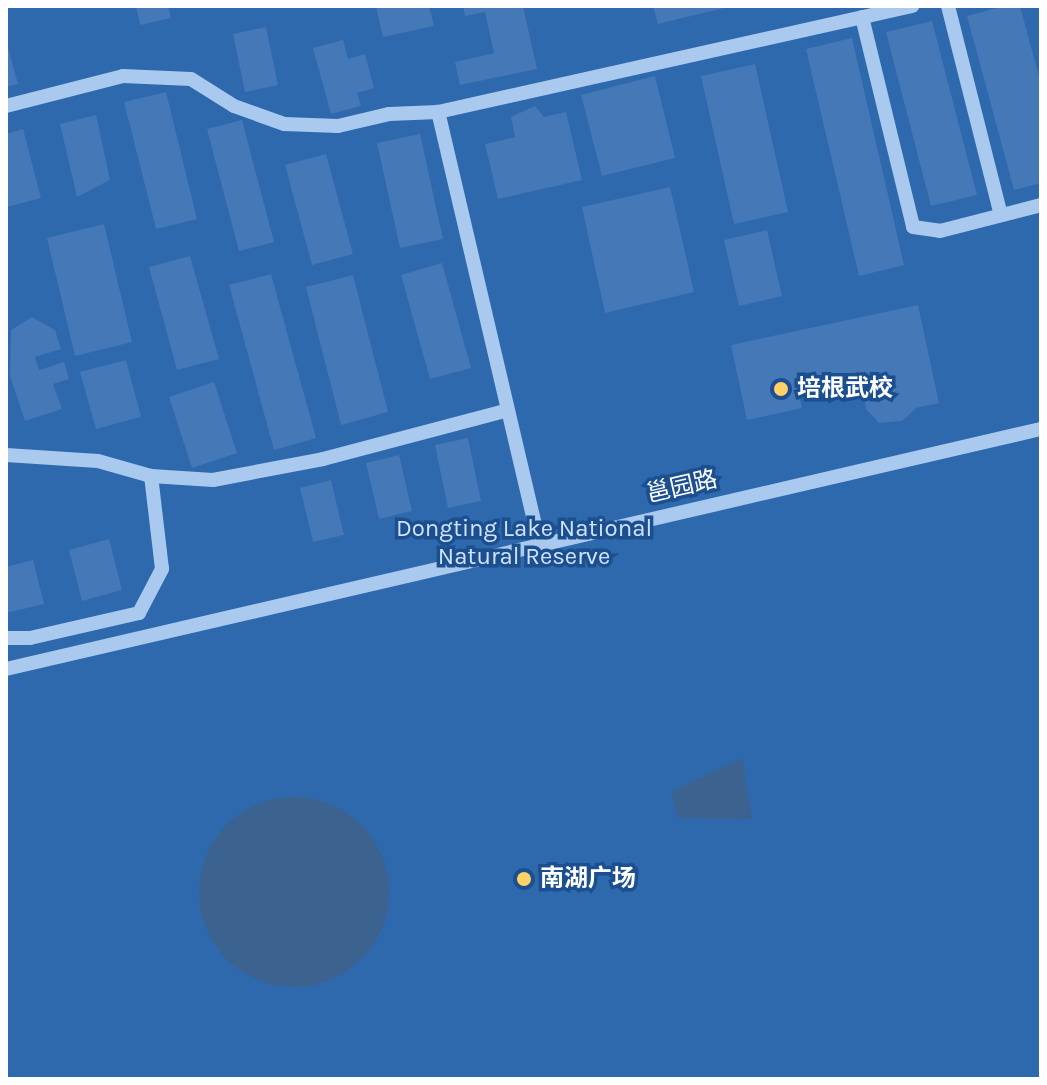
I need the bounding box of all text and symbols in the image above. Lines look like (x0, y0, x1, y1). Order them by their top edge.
place label: 培根武校 (797, 375, 893, 403)
marker: 培根武校 (772, 380, 790, 398)
street label: 邕园路 (644, 465, 720, 509)
park label: Dongting Lake National Natural Reserve (396, 515, 652, 571)
place label: 南湖广场 (540, 865, 636, 893)
marker: 南湖广场 (515, 870, 533, 888)

